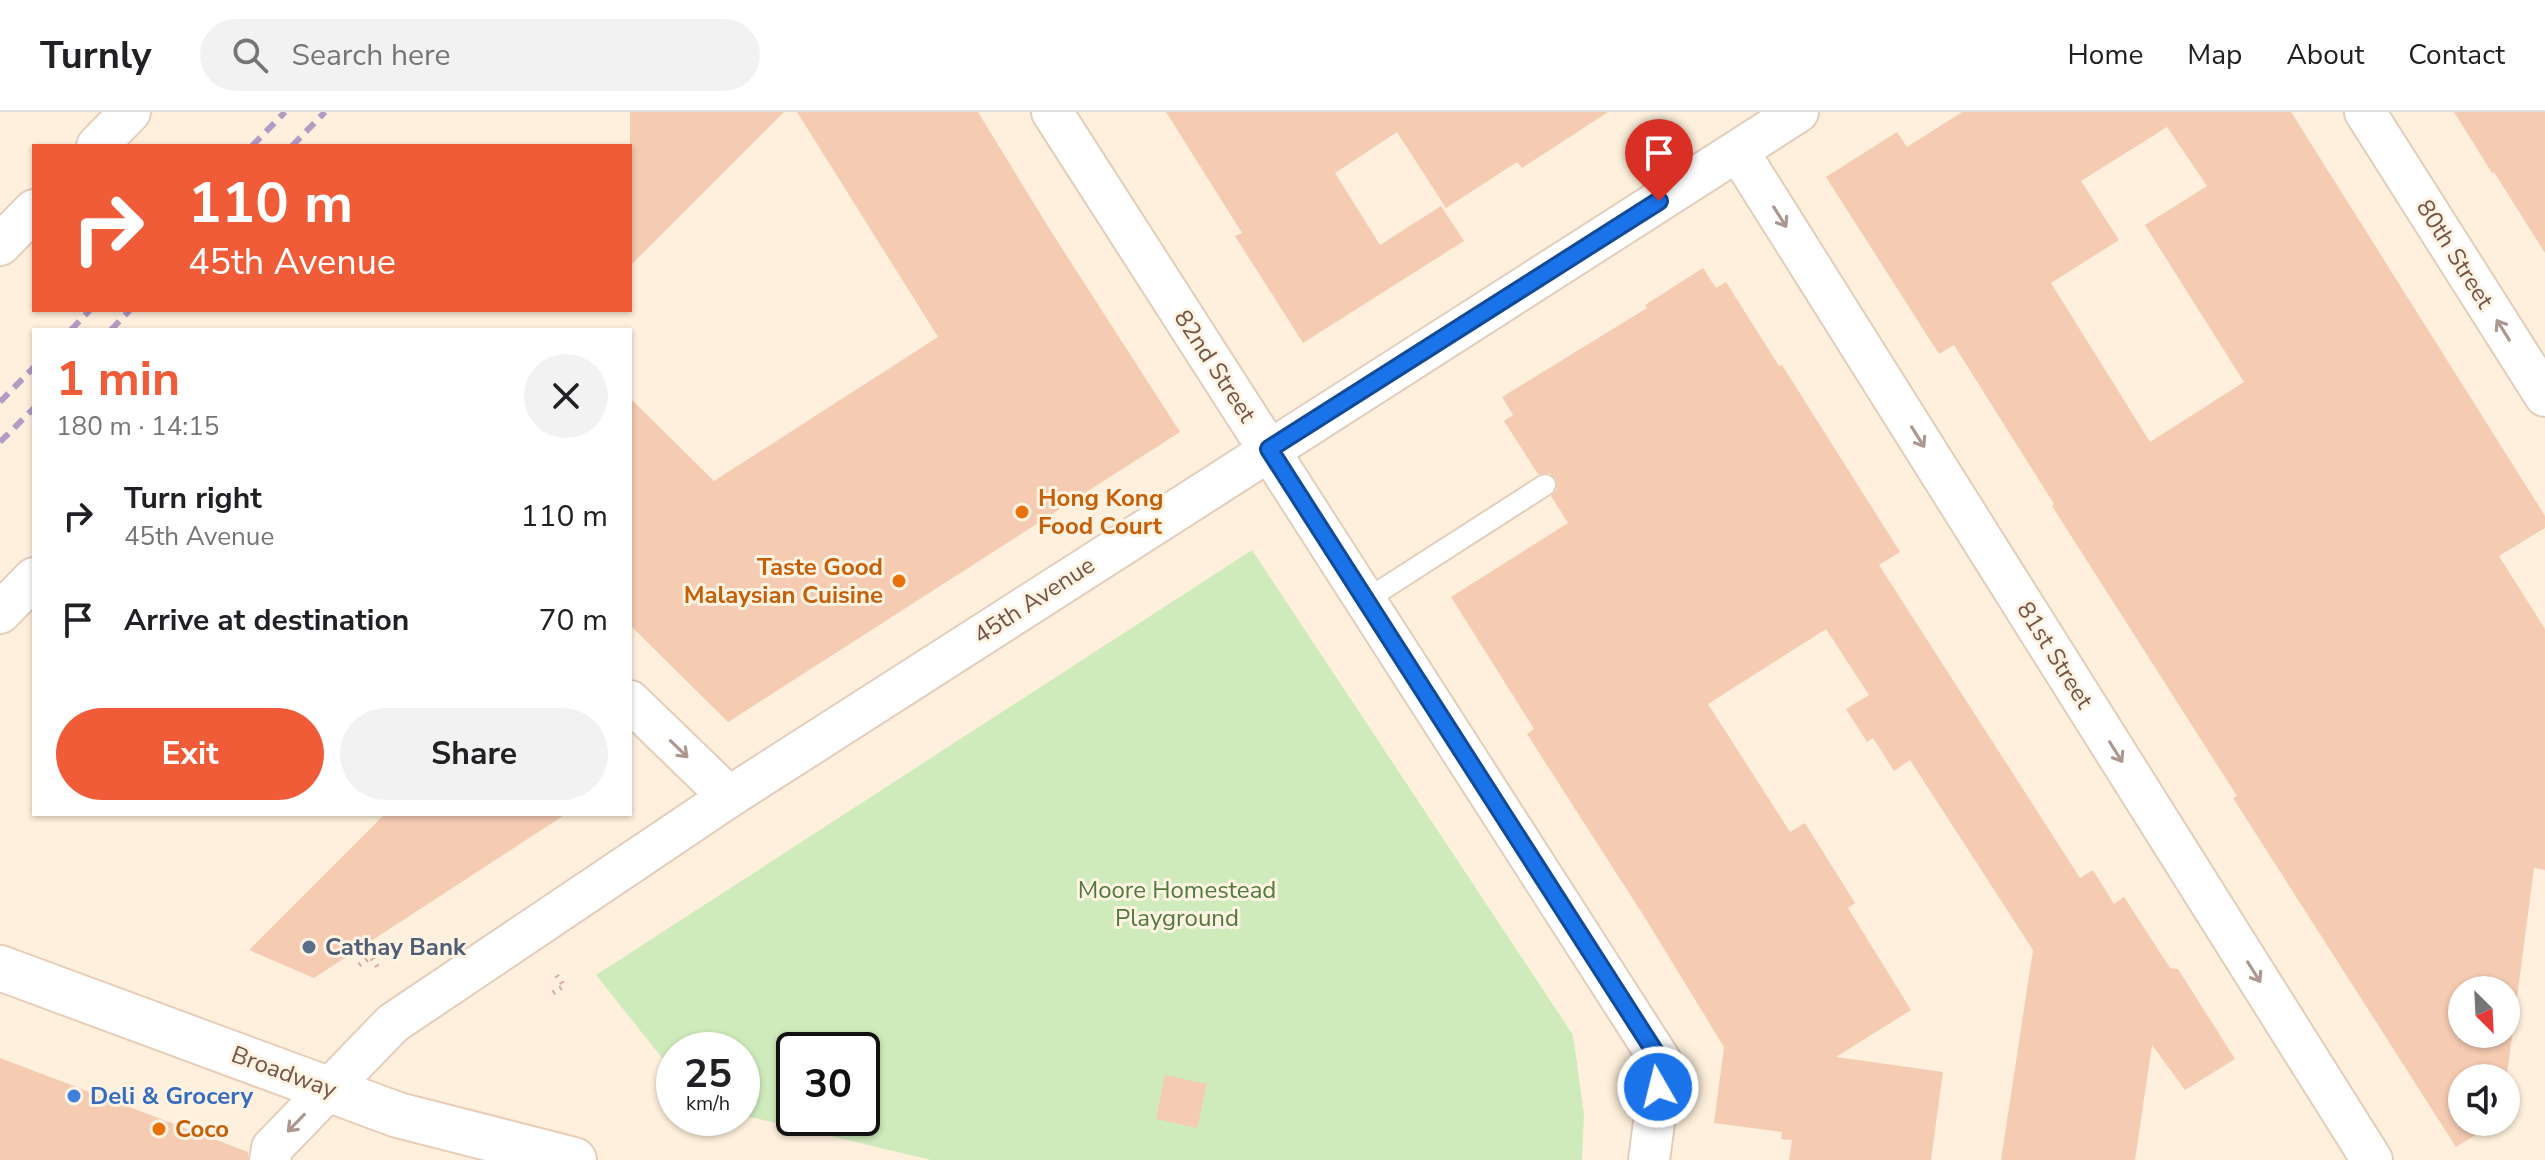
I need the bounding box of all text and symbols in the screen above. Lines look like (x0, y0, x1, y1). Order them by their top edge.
search box (200, 19, 760, 91)
text: Turnly (40, 30, 152, 81)
icon: search (228, 33, 272, 77)
text: Search here (292, 35, 451, 76)
text: Home (2068, 36, 2143, 74)
text: Map (2187, 36, 2242, 74)
text: About (2286, 36, 2364, 74)
text: Contact (2408, 36, 2505, 74)
pin (1625, 119, 1693, 201)
icon: arrive (1637, 131, 1681, 175)
text: 110 m (188, 165, 353, 242)
icon: right (56, 176, 160, 280)
street label: 80th Street (2409, 194, 2501, 315)
one-way arrow (1772, 205, 1788, 228)
text: 45th Avenue (188, 238, 396, 287)
street label: 82nd Street (1167, 304, 1264, 429)
one-way arrow (2495, 319, 2511, 342)
text: 1 min (56, 346, 180, 412)
button: close (524, 354, 608, 438)
text: 180 m · 14:15 (56, 409, 219, 444)
one-way arrow (1910, 425, 1926, 448)
text: Turn right (124, 478, 262, 519)
place label: Hong Kong Food Court (1038, 482, 1163, 542)
icon: right (56, 494, 100, 538)
text: 110 m (521, 496, 608, 537)
marker: Hong Kong Food Court (1013, 503, 1031, 521)
text: 45th Avenue (124, 519, 274, 554)
street label: 45th Avenue (967, 549, 1101, 651)
place label: Taste Good Malaysian Cuisine (684, 551, 883, 611)
marker: Taste Good Malaysian Cuisine (890, 572, 908, 590)
street label: 81st Street (2010, 596, 2101, 715)
icon: arrive (56, 598, 100, 642)
text: Arrive at destination (124, 600, 409, 641)
text: 70 m (539, 600, 608, 641)
button: Exit (56, 708, 324, 800)
button: Share (340, 708, 608, 800)
one-way arrow (669, 739, 689, 757)
one-way arrow (2108, 740, 2124, 763)
park label: Moore Homestead Playground (1078, 874, 1276, 934)
place label: Cathay Bank (325, 931, 467, 963)
marker: Cathay Bank (300, 938, 318, 956)
one-way arrow (2247, 960, 2263, 983)
north arrow (2448, 976, 2520, 1048)
map controls (2448, 976, 2520, 1136)
speed limit sign: 30 (776, 1032, 880, 1136)
street label: Broadway (227, 1038, 342, 1106)
position arrow (1616, 1045, 1700, 1129)
text: 25 (684, 1047, 732, 1101)
button: sound (2448, 1064, 2520, 1136)
place label: Deli & Grocery (90, 1080, 253, 1112)
marker: Deli & Grocery (65, 1087, 83, 1105)
text: km/h (686, 1090, 730, 1117)
place label: Coco (175, 1113, 229, 1145)
one-way arrow (287, 1113, 306, 1133)
marker: Coco (150, 1120, 168, 1138)

